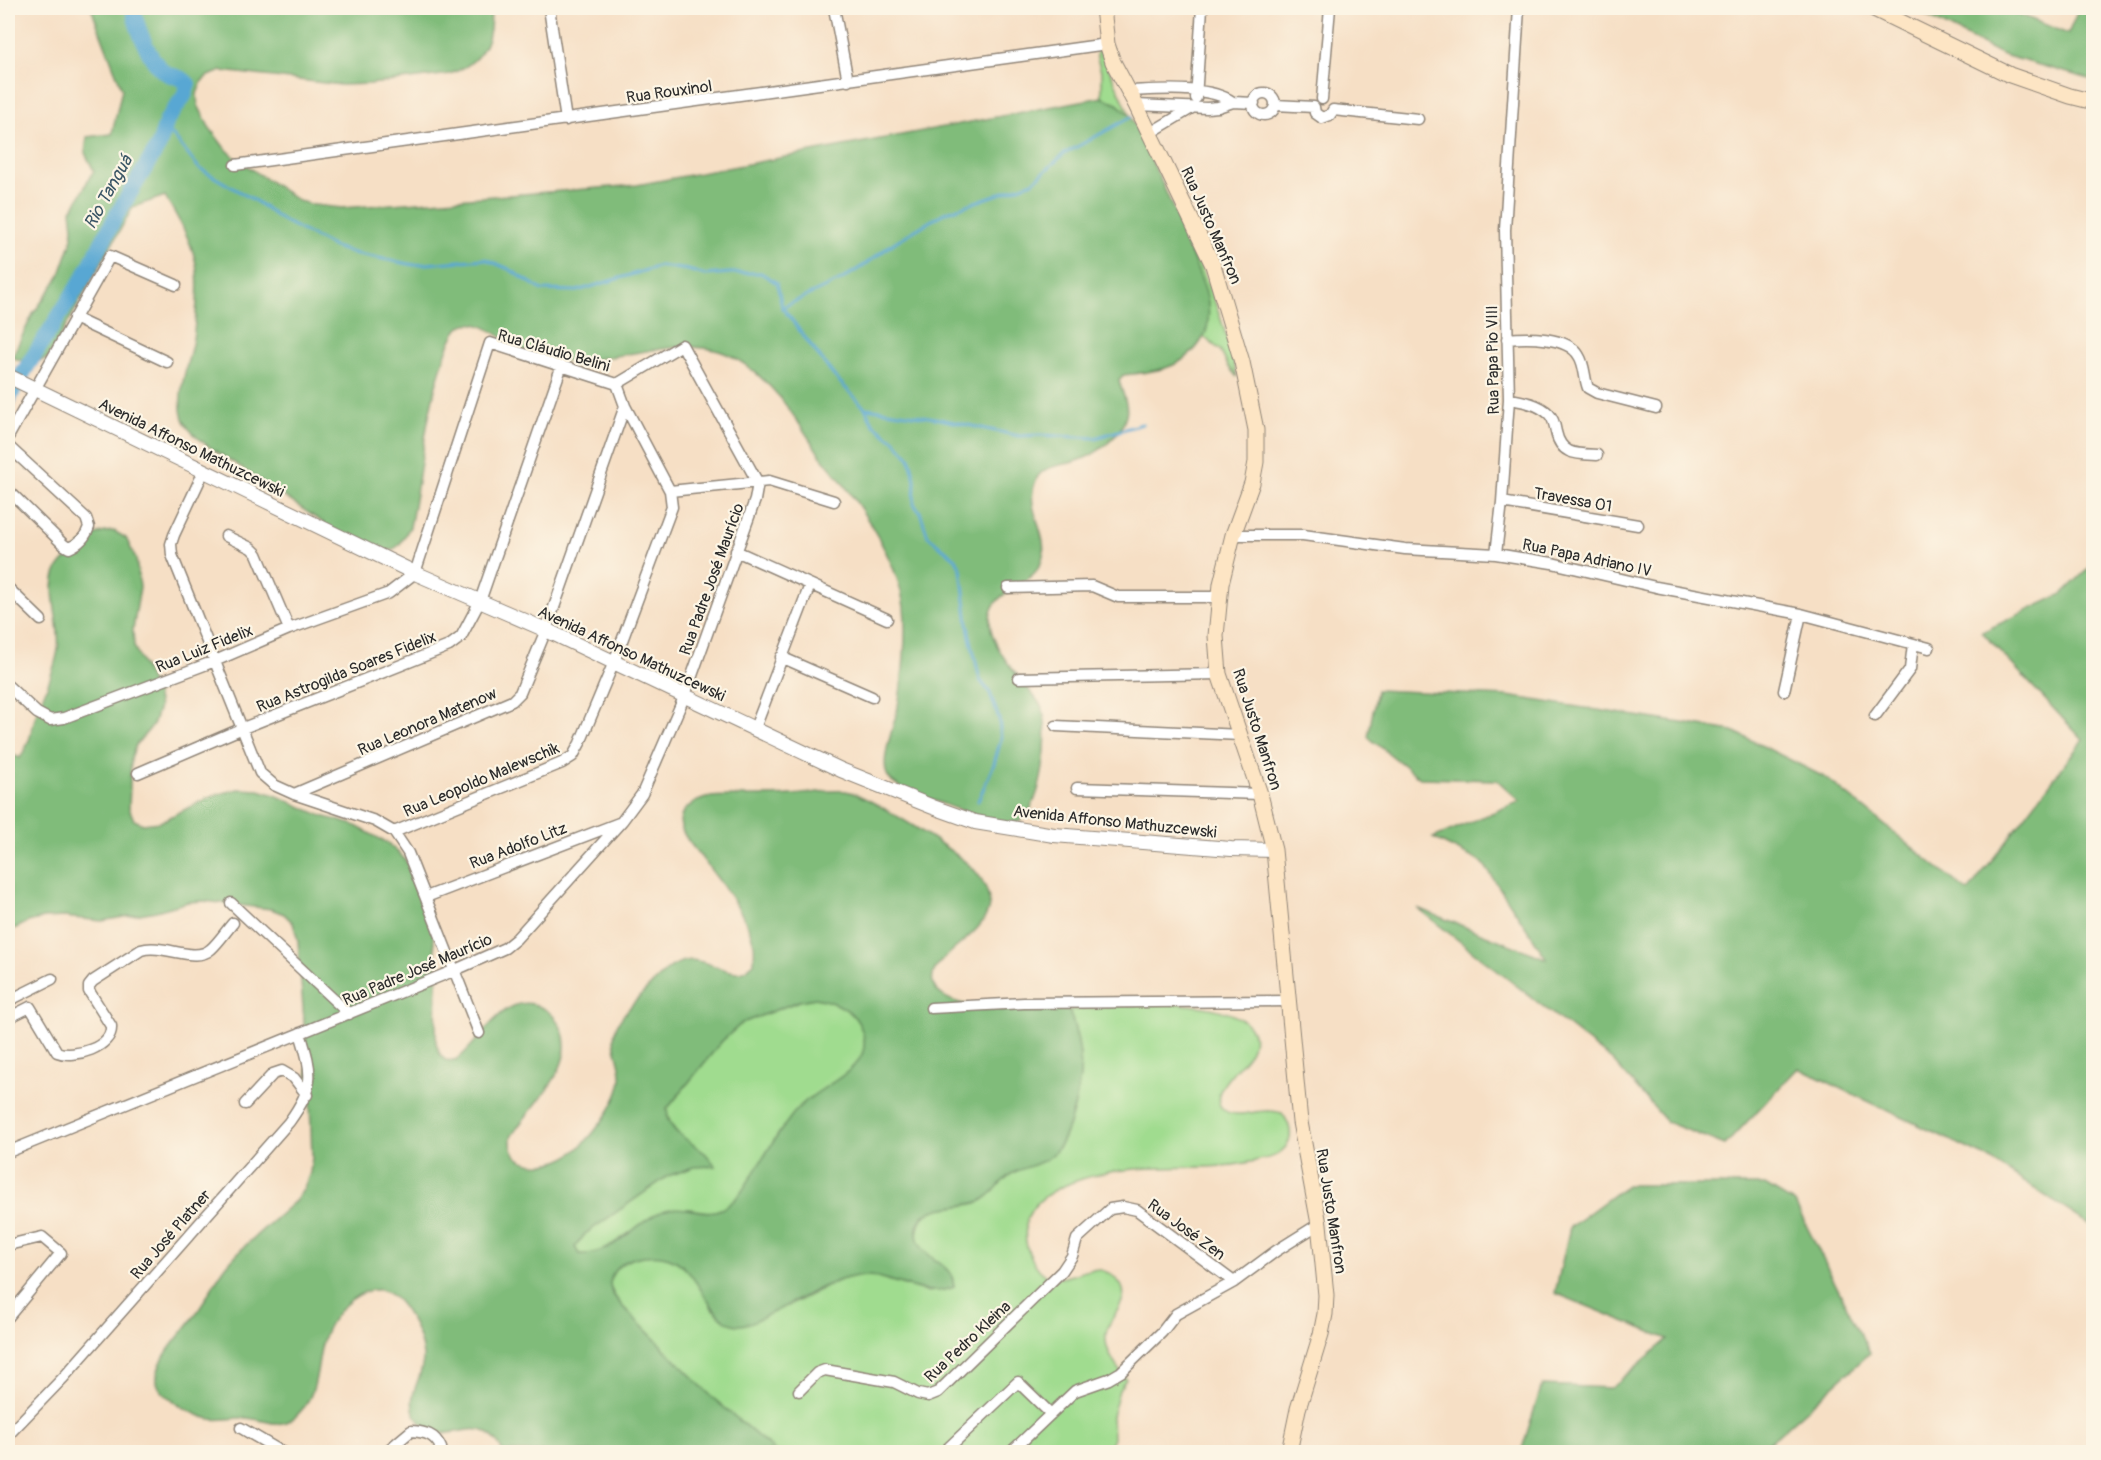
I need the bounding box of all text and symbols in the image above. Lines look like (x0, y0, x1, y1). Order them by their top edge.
street label: Rua Rouxinol (625, 76, 713, 108)
water label: Rio Tanguá (79, 150, 139, 233)
street label: Rua Justo Manfron (1176, 164, 1246, 287)
street label: Rua Papa Pio VIII (1482, 305, 1504, 415)
street label: Rua Cláudio Belini (495, 325, 612, 377)
street label: Avenida Affonso Mathuzcewski (95, 394, 288, 502)
street label: Travessa 01 (1532, 483, 1613, 517)
street label: Rua Padre José Maurício (675, 500, 749, 658)
street label: Rua Papa Adriano IV (1520, 535, 1653, 581)
street label: Avenida Affonso Mathuzcewski (535, 602, 729, 706)
street label: Rua Luiz Fidelix (153, 620, 256, 677)
street label: Rua Astrogilda Soares Fidelix (254, 627, 439, 717)
street label: Rua Justo Manfron (1228, 666, 1286, 793)
street label: Rua Leonora Matenow (355, 683, 500, 760)
street label: Rua Leopoldo Malewschik (400, 738, 563, 822)
street label: Avenida Affonso Mathuzcewski (1012, 801, 1218, 843)
street label: Rua Adolfo Litz (467, 818, 570, 874)
street label: Rua Padre José Maurício (340, 929, 495, 1010)
street label: Rua Justo Manfron (1311, 1147, 1351, 1275)
street label: Rua José Platner (126, 1185, 215, 1284)
street label: Rua José Zen (1144, 1195, 1229, 1265)
street label: Rua Pedro Kleina (920, 1297, 1015, 1387)

